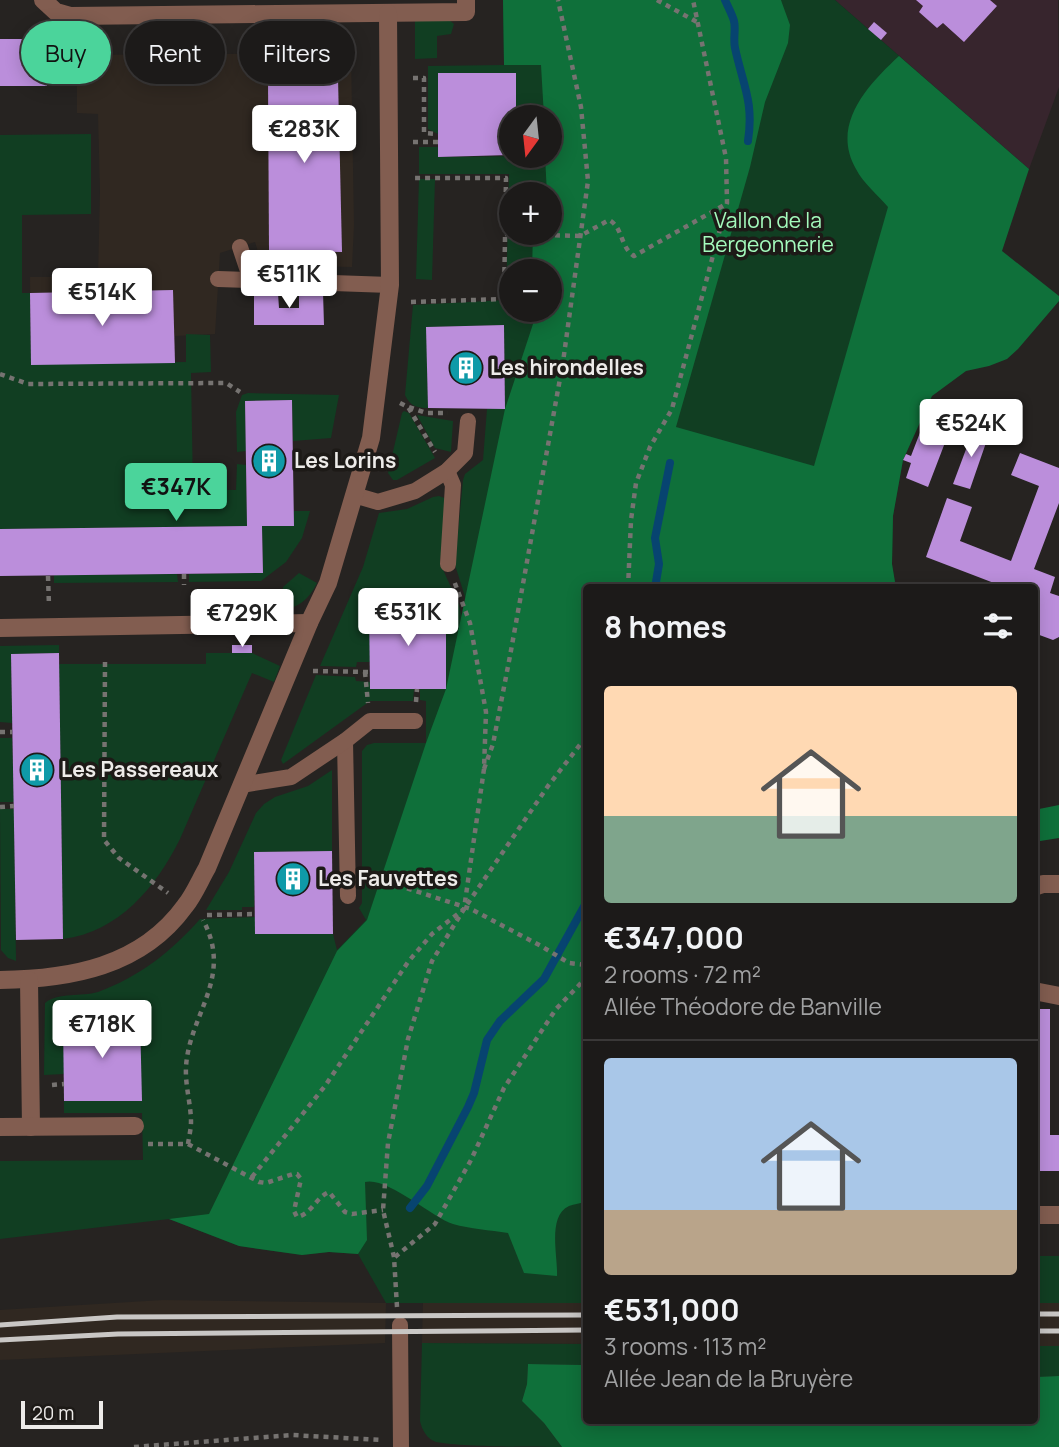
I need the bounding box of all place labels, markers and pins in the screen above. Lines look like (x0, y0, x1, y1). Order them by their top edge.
pin: €283K (255, 106, 353, 165)
pin: €511K (240, 250, 338, 310)
pin: €514K (53, 268, 151, 328)
building icon: Les hirondelles (447, 349, 485, 387)
place label: Les hirondelles (490, 353, 644, 381)
pin: €524K (922, 400, 1020, 459)
building icon: Les Lorins (250, 442, 288, 480)
place label: Les Lorins (294, 446, 396, 474)
pin: €347K (127, 463, 225, 523)
pin: €531K (359, 588, 457, 648)
pin: €729K (193, 590, 291, 649)
building icon: Les Passereaux (18, 751, 56, 789)
place label: Les Passereaux (61, 755, 219, 783)
building icon: Les Fauvettes (274, 860, 312, 898)
place label: Les Fauvettes (318, 864, 458, 892)
pin: €718K (53, 1000, 151, 1060)

